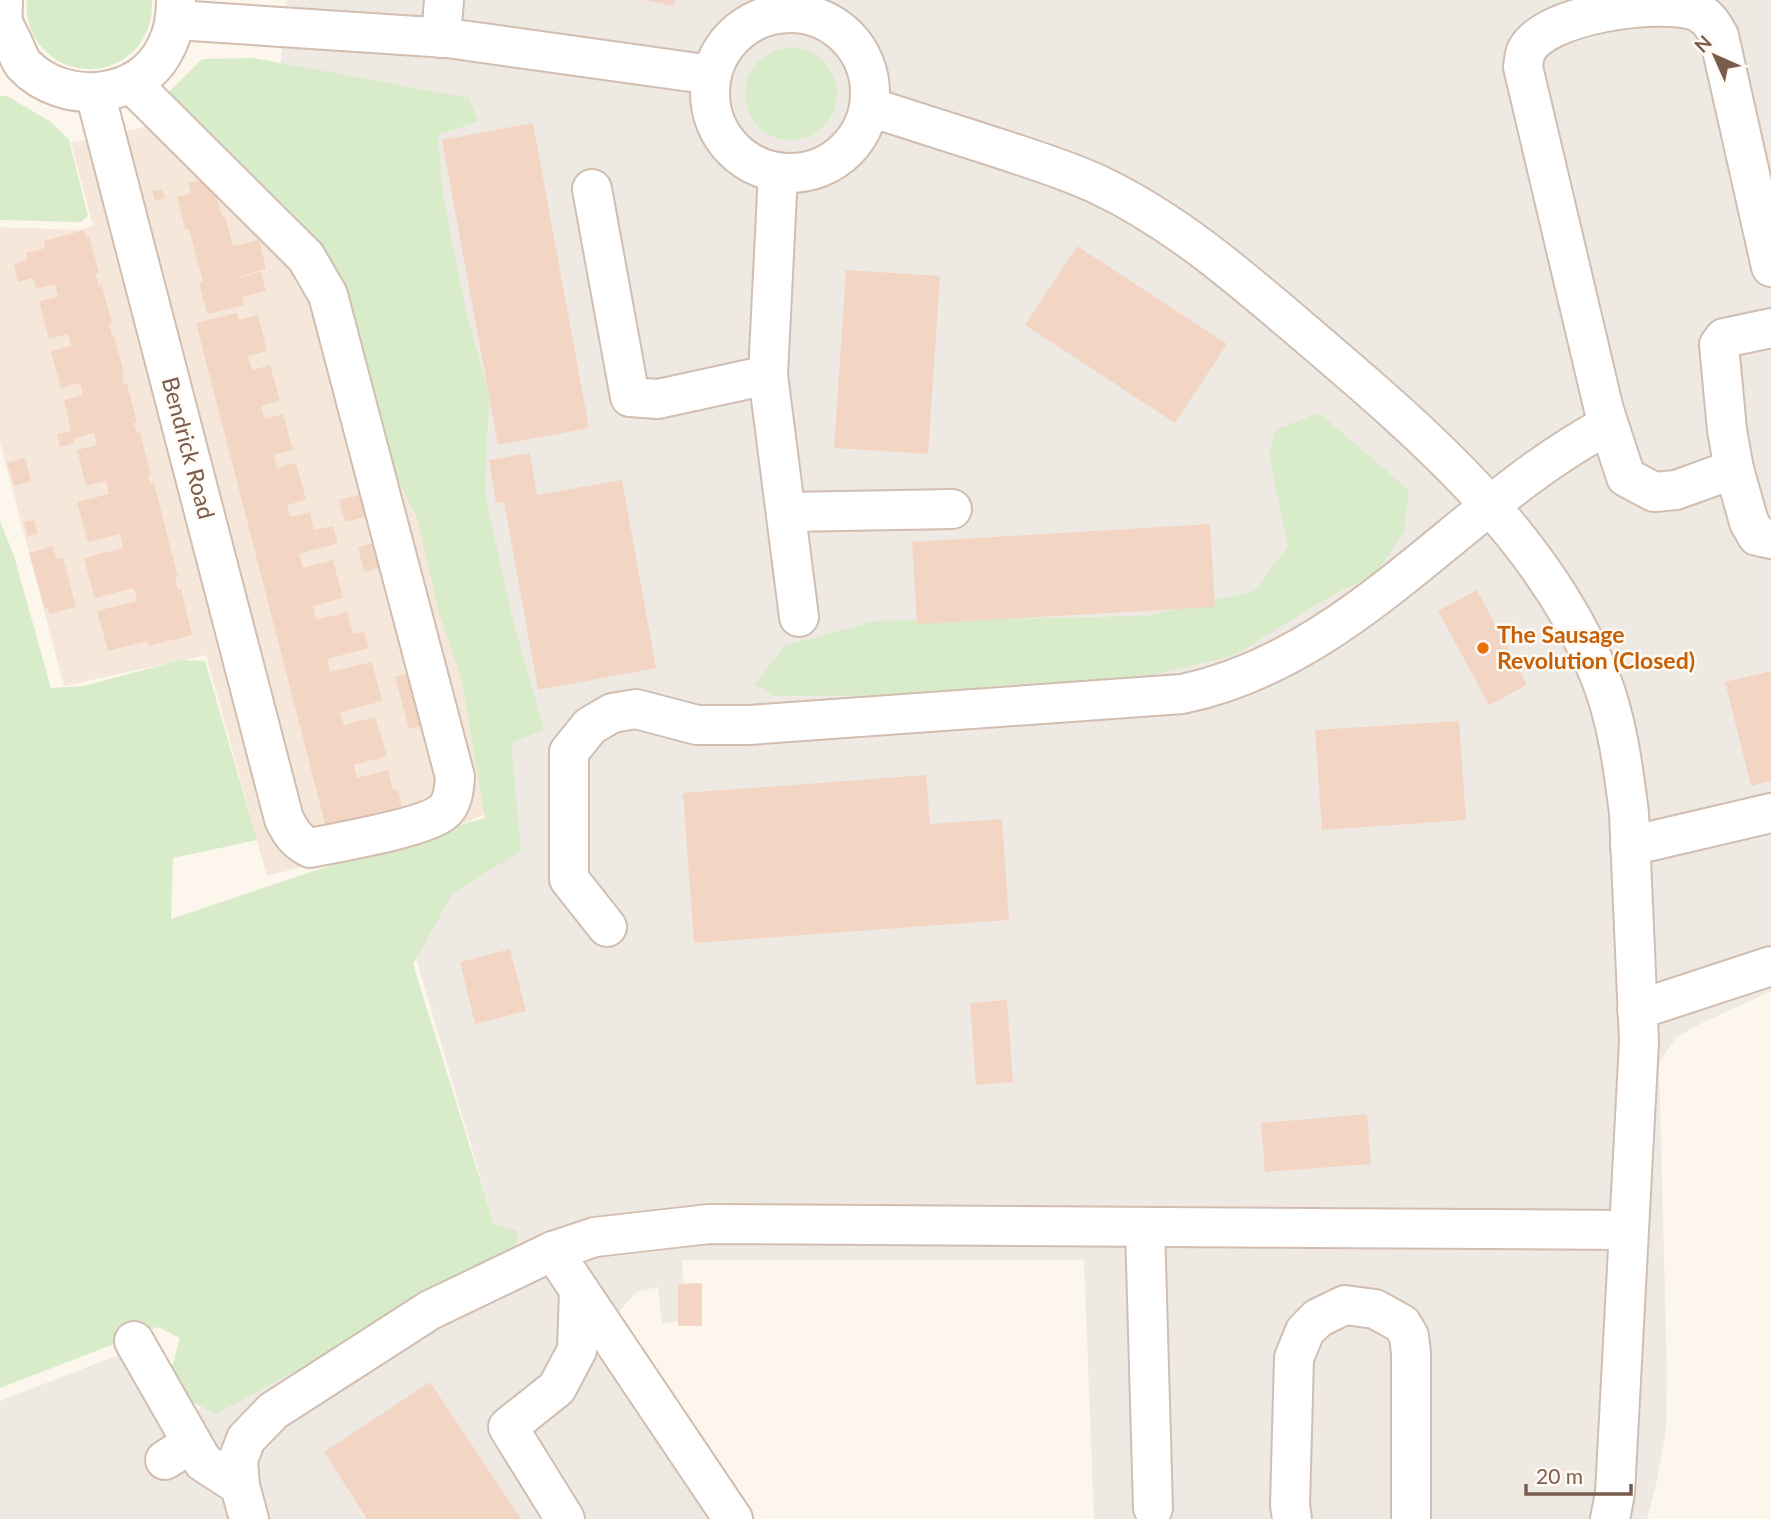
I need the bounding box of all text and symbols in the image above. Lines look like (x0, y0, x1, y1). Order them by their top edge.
north arrow (1680, 21, 1750, 91)
text: N (1689, 30, 1716, 57)
street label: Bendrick Road (157, 374, 221, 522)
place label: The Sausage Revolution (Closed) (1497, 620, 1695, 674)
marker: The Sausage Revolution (Closed) (1475, 640, 1491, 656)
scale bar (1526, 1452, 1631, 1496)
text: 20 m (1536, 1463, 1583, 1488)

